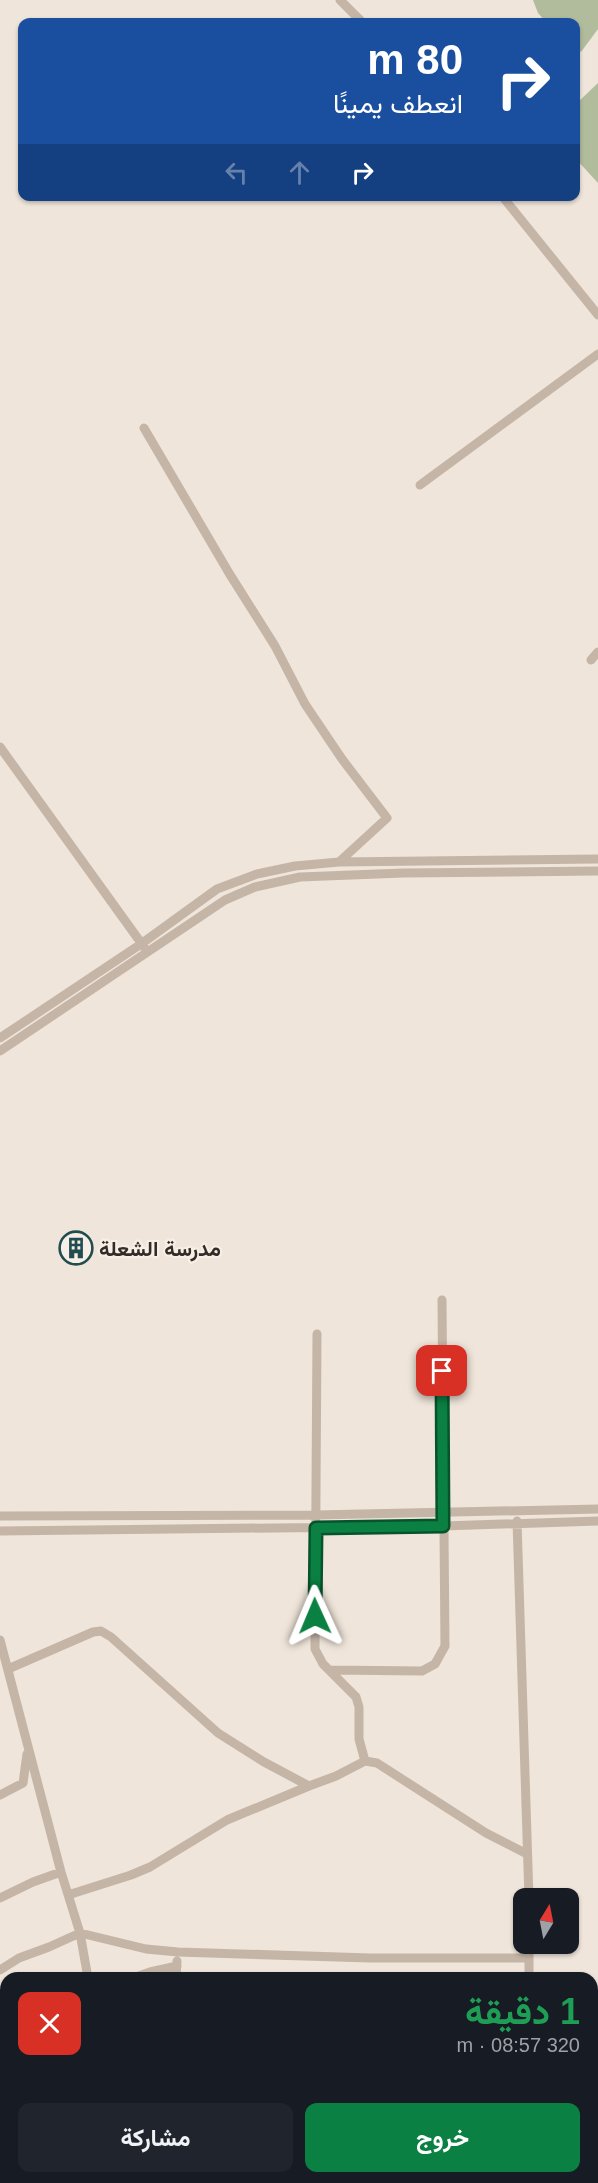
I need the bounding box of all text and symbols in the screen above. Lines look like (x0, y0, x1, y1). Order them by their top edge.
text: 80 m (367, 36, 463, 83)
icon: right (484, 42, 562, 120)
text: انعطف يمينًا (333, 89, 463, 119)
icon: left (220, 156, 253, 189)
icon: ahead (283, 156, 316, 189)
icon: right (346, 156, 379, 189)
building icon: مدرسة الشعلة (58, 1230, 94, 1266)
place label: مدرسة الشعلة (99, 1237, 221, 1262)
pin (416, 1345, 467, 1396)
icon: arrive (425, 1354, 458, 1387)
position arrow (283, 1584, 347, 1648)
north arrow (513, 1888, 579, 1954)
map controls (513, 1888, 579, 1954)
text: 1 دقيقة (465, 1991, 580, 2032)
button: close (18, 1992, 81, 2055)
text: 320 m · 08:57 (457, 2034, 580, 2056)
button: مشاركة (18, 2103, 293, 2172)
button: خروج (305, 2103, 580, 2172)

